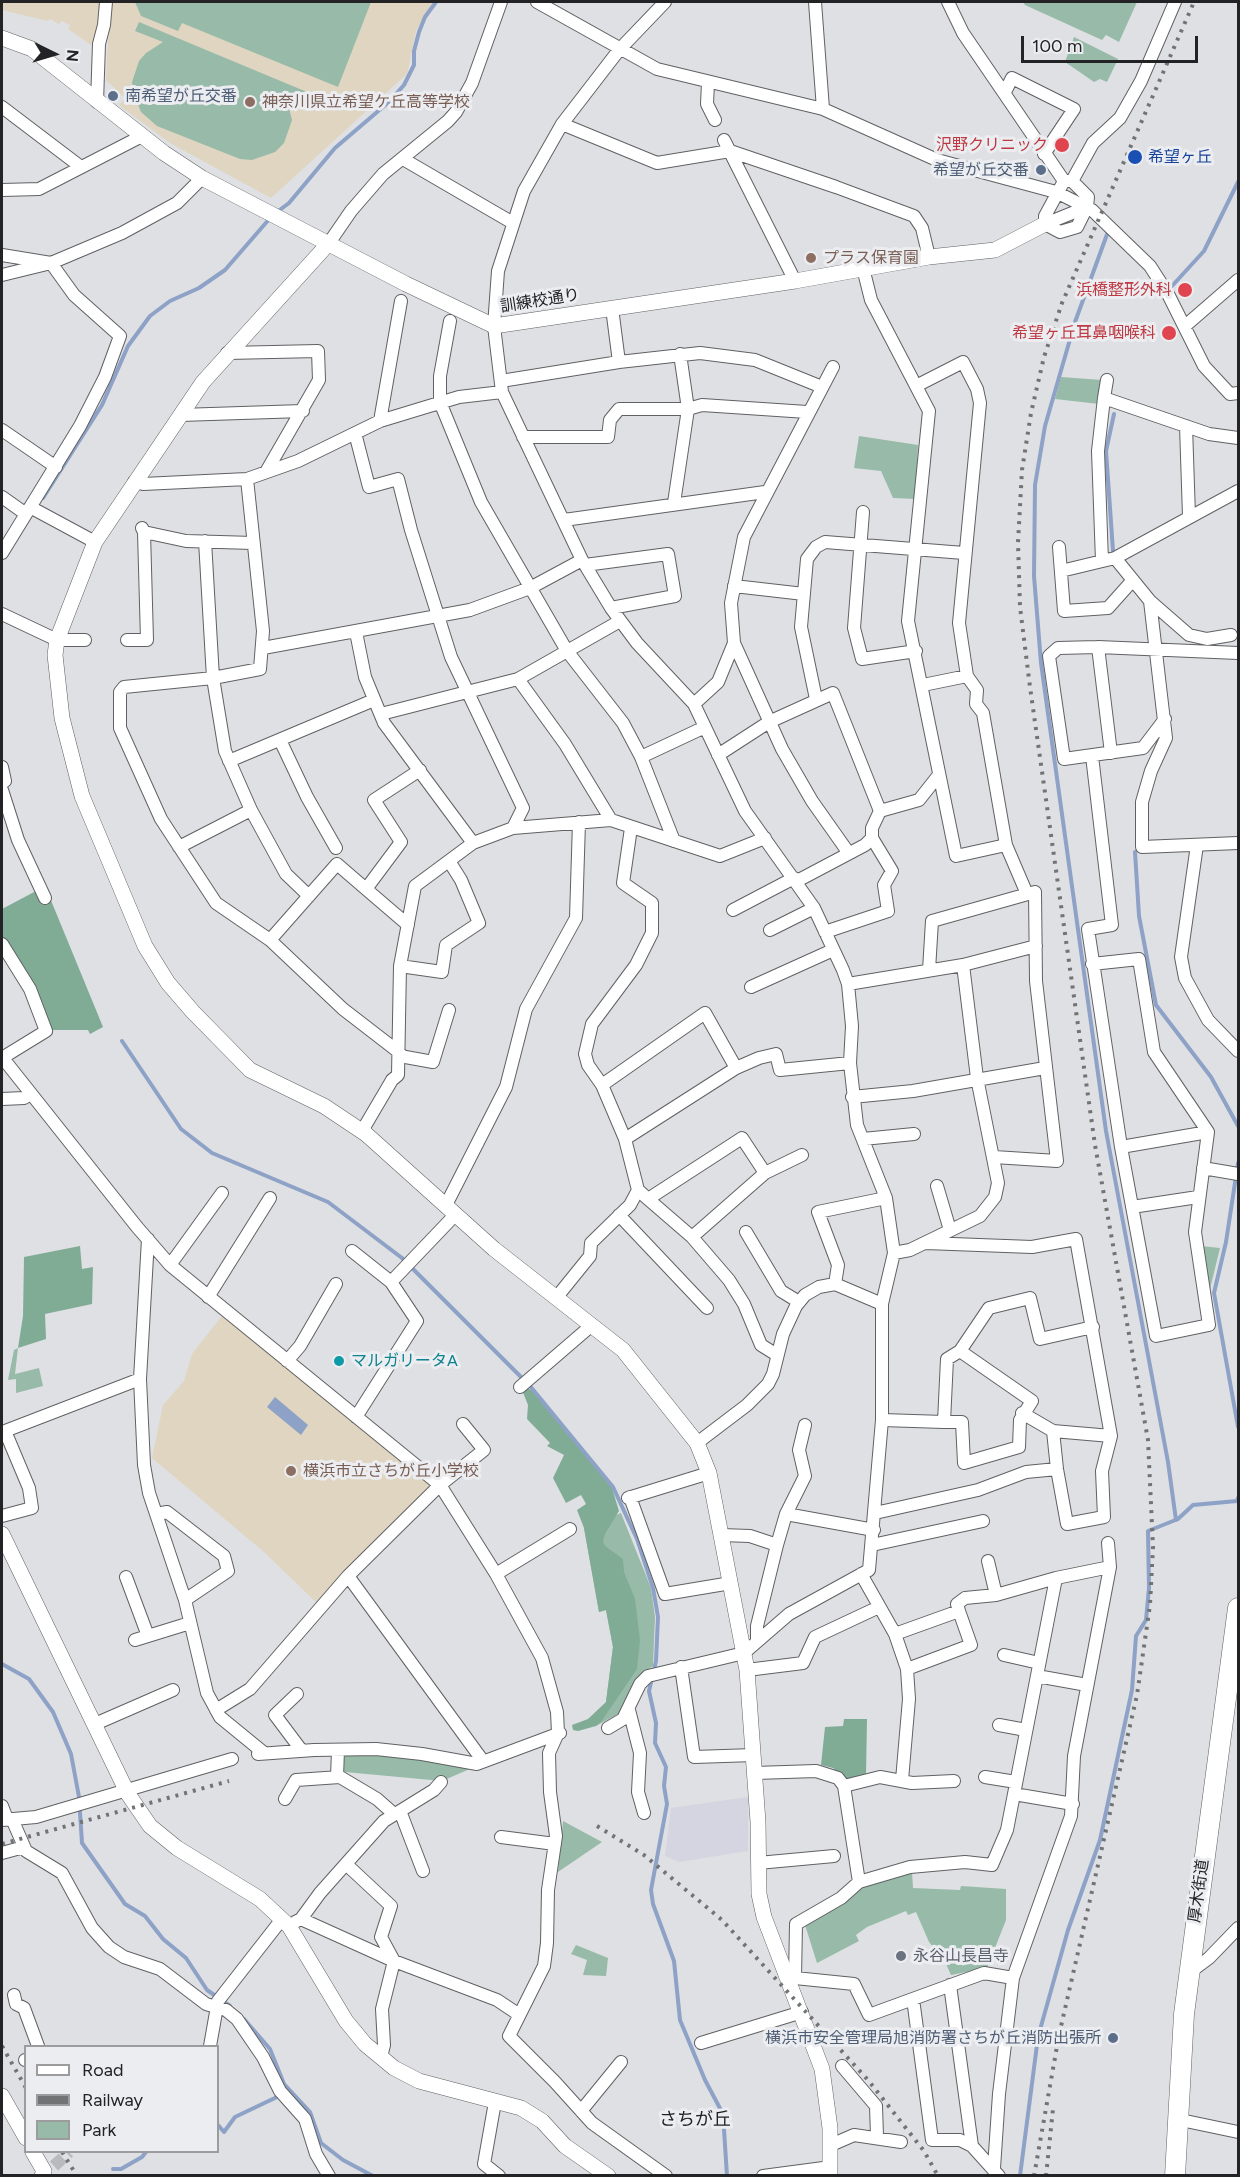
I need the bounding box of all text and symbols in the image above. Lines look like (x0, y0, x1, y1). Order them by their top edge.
north arrow (24, 24, 84, 84)
scale bar (1024, 24, 1201, 62)
text: 100 m (1032, 35, 1082, 57)
text: N (62, 49, 82, 63)
place label: 南希望が丘交番 (125, 86, 237, 106)
marker: 南希望が丘交番 (106, 89, 120, 103)
place label: 神奈川県立希望ケ丘高等学校 (262, 92, 470, 112)
marker: 神奈川県立希望ケ丘高等学校 (243, 95, 257, 109)
place label: 沢野クリニック (936, 135, 1048, 155)
marker: 沢野クリニック (1053, 136, 1071, 154)
place label: 希望ヶ丘 (1148, 147, 1212, 167)
marker: 希望ヶ丘 (1126, 148, 1144, 166)
place label: 希望が丘交番 (933, 160, 1029, 180)
marker: 希望が丘交番 (1034, 163, 1048, 177)
place label: プラス保育園 (823, 248, 919, 268)
marker: プラス保育園 (804, 251, 818, 265)
place label: 浜橋整形外科 (1076, 280, 1172, 300)
marker: 浜橋整形外科 (1176, 281, 1194, 299)
street label: 訓練校通り (499, 285, 581, 317)
place label: 希望ヶ丘耳鼻咽喉科 (1012, 323, 1156, 343)
marker: 希望ヶ丘耳鼻咽喉科 (1160, 324, 1178, 342)
place label: マルガリータA (351, 1351, 458, 1371)
marker: マルガリータA (332, 1354, 346, 1368)
place label: 横浜市立さちが丘小学校 (303, 1461, 479, 1481)
marker: 横浜市立さちが丘小学校 (284, 1464, 298, 1478)
street label: 厚木街道 (1185, 1858, 1213, 1924)
place label: 永谷山長昌寺 (913, 1946, 1009, 1966)
marker: 永谷山長昌寺 (894, 1949, 908, 1963)
place label: 横浜市安全管理局旭消防署さちが丘消防出張所 (765, 2028, 1101, 2048)
marker: 横浜市安全管理局旭消防署さちが丘消防出張所 (1106, 2031, 1120, 2045)
legend (24, 2045, 219, 2153)
text: Road (82, 2059, 123, 2081)
text: Railway (82, 2089, 143, 2111)
district label: さちが丘 (659, 2109, 731, 2131)
text: Park (82, 2119, 116, 2141)

